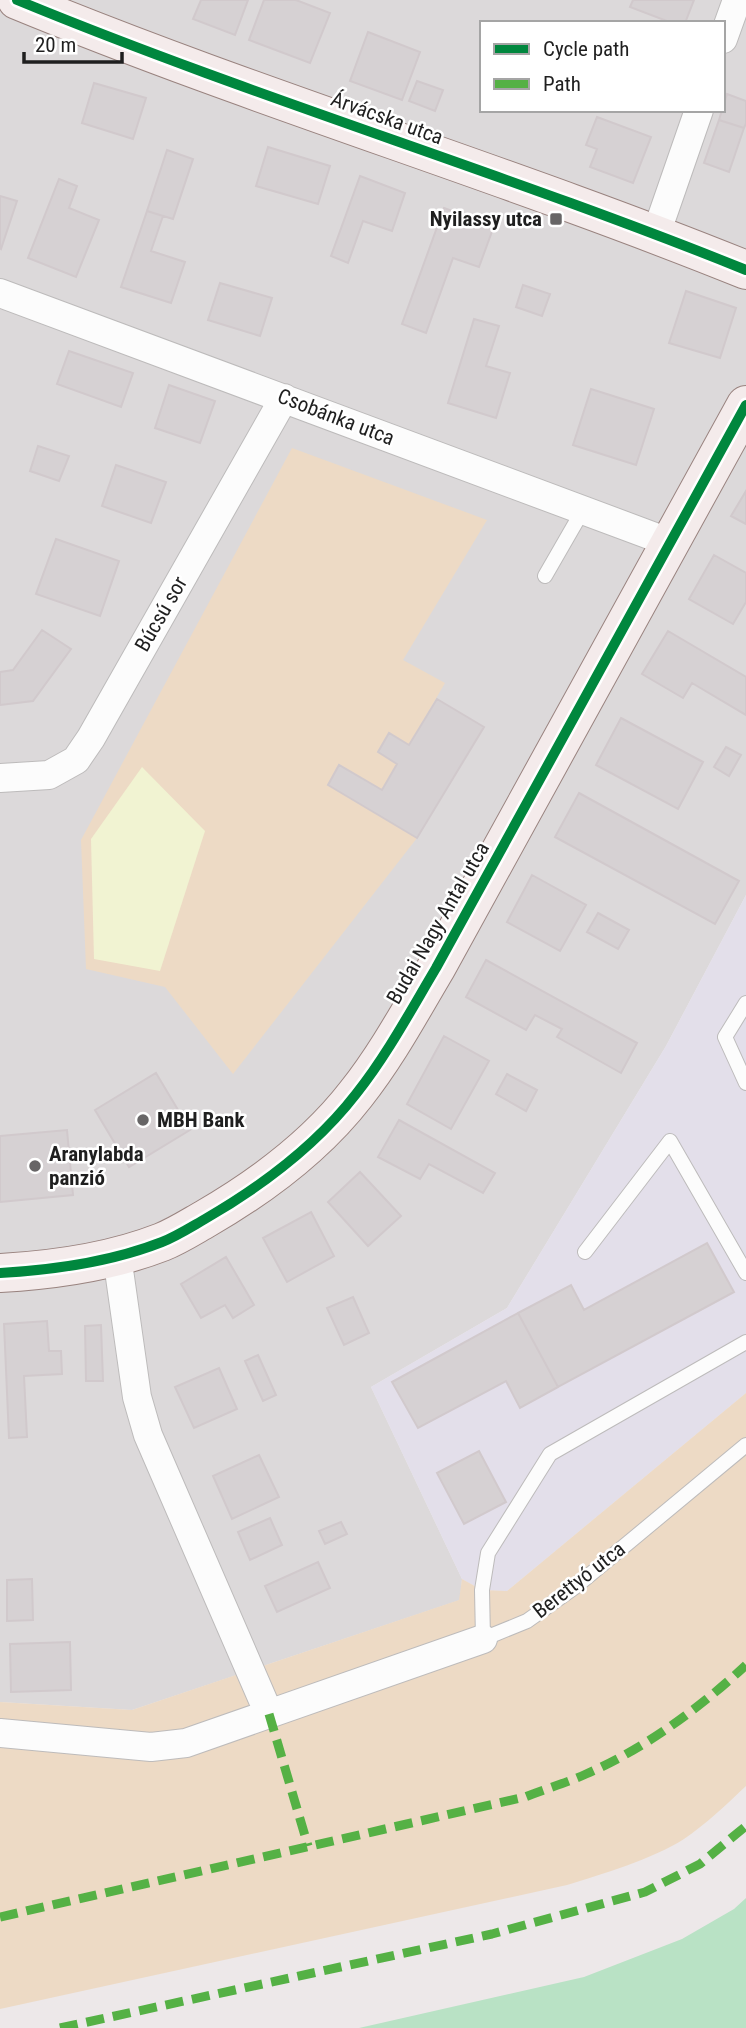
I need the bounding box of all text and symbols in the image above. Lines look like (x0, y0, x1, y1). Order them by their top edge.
scale bar (24, 21, 122, 65)
legend (480, 21, 725, 112)
text: 20 m (35, 33, 76, 57)
text: Cycle path (543, 37, 629, 61)
text: Path (543, 72, 581, 96)
street label: Árvácska utca (328, 87, 446, 149)
place label: Nyilassy utca (430, 207, 542, 231)
marker: Nyilassy utca (548, 211, 564, 227)
street label: Csobánka utca (274, 384, 398, 450)
street label: Búcsú sor (130, 572, 192, 656)
street label: Budai Nagy Antal utca (382, 838, 494, 1008)
place label: MBH Bank (157, 1108, 245, 1132)
marker: MBH Bank (135, 1112, 151, 1128)
place label: Aranylabda panzió (49, 1142, 144, 1190)
marker: Aranylabda panzió (27, 1158, 43, 1174)
street label: Berettyó utca (528, 1537, 630, 1623)

